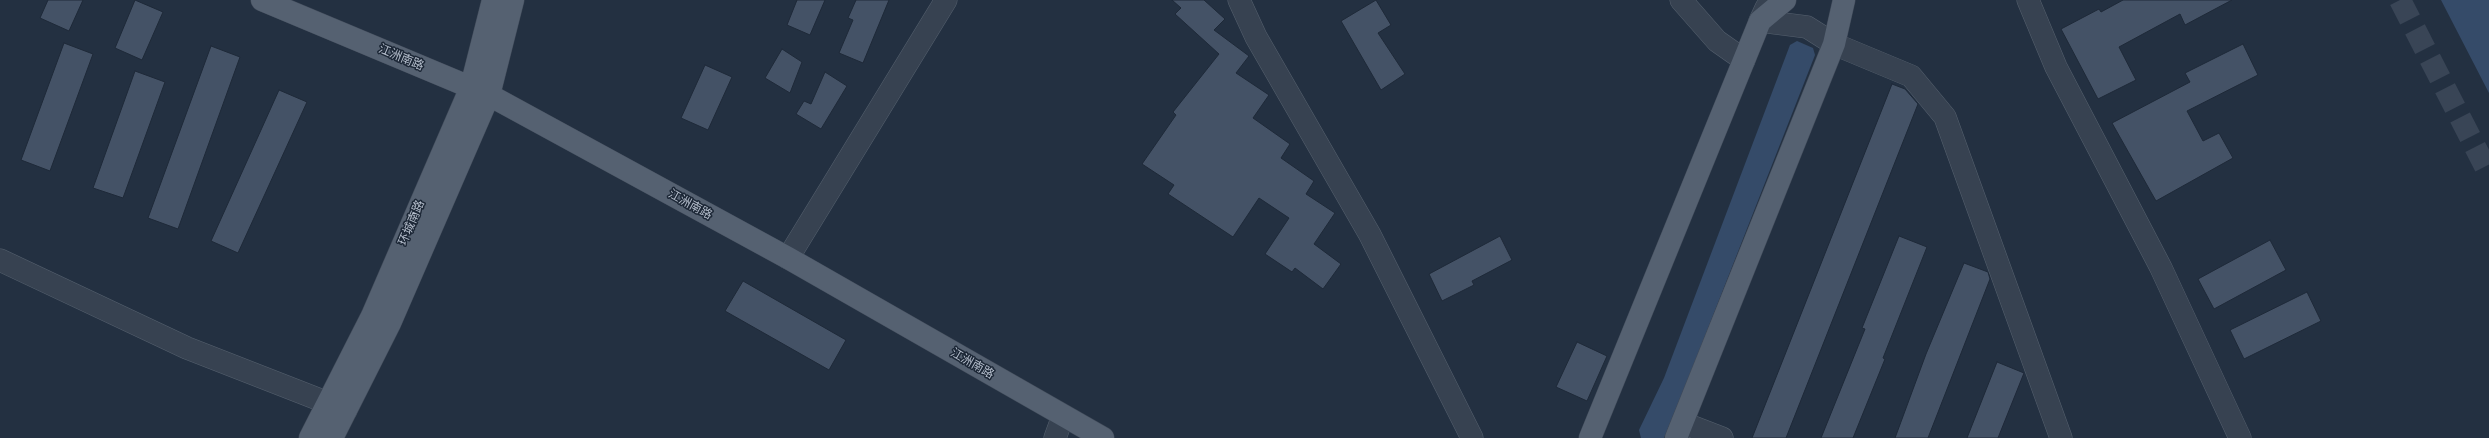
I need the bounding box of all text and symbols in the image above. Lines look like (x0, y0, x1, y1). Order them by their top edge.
street label: 江洲南路 (376, 42, 426, 74)
street label: 江洲南路 (666, 187, 714, 223)
street label: 环城南路 (396, 198, 428, 248)
street label: 江洲南路 (948, 346, 996, 382)

